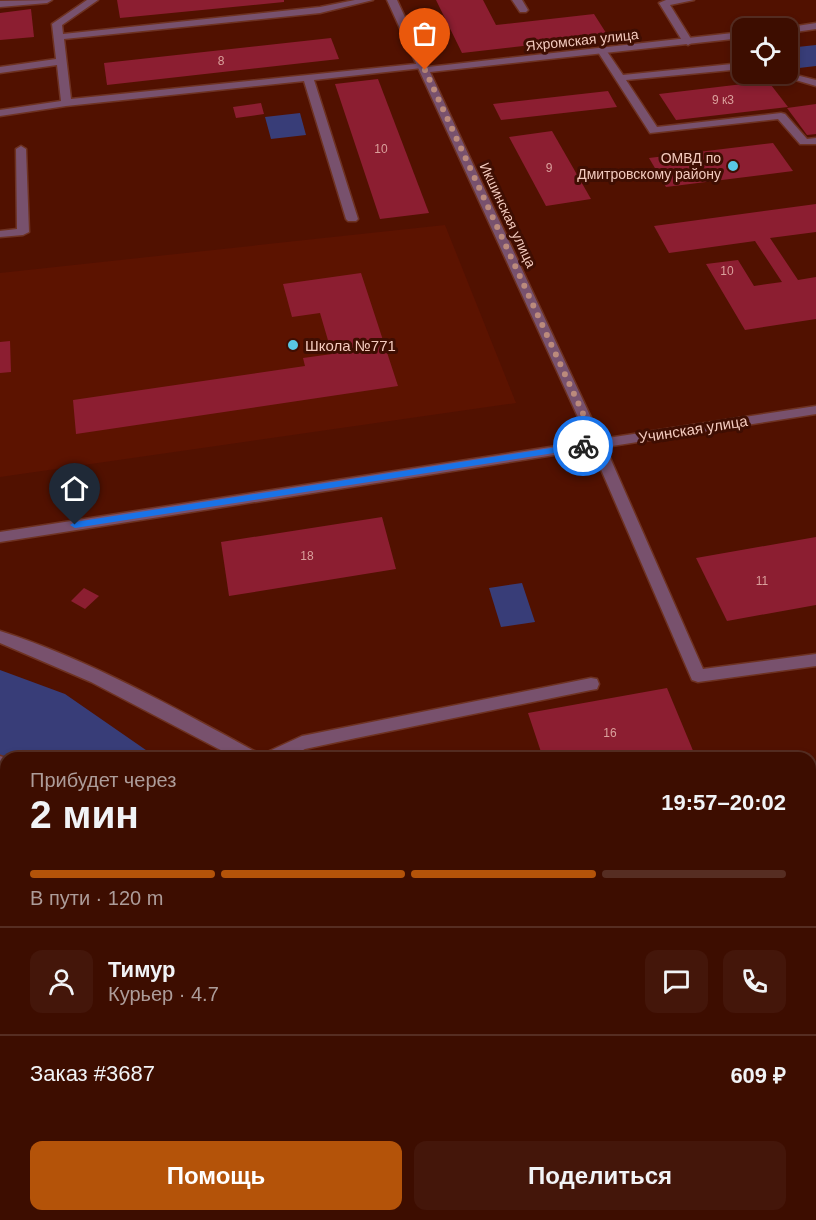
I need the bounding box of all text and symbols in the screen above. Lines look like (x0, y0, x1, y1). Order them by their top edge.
pin (399, 8, 450, 70)
icon: bag (408, 17, 441, 50)
map controls (732, 18, 798, 84)
button: locate (732, 18, 798, 84)
street label: Яхромская улица (525, 26, 639, 54)
house number: 8 (218, 54, 225, 68)
house number: 9 к3 (712, 93, 734, 107)
house number: 10 (374, 142, 388, 156)
place label: ОМВД по Дмитровскому району (577, 150, 721, 182)
marker: ОМВД по Дмитровскому району (726, 159, 740, 173)
street label: Икшинская улица (477, 160, 539, 270)
house number: 9 (546, 161, 553, 175)
house number: 10 (720, 264, 734, 278)
place label: Школа №771 (305, 337, 396, 354)
marker: Школа №771 (286, 338, 300, 352)
street label: Учинская улица (637, 412, 749, 446)
courier (553, 416, 613, 476)
icon: bike (567, 430, 600, 463)
pin (49, 463, 100, 525)
icon: home (58, 472, 91, 505)
house number: 18 (300, 549, 314, 563)
house number: 11 (756, 574, 769, 588)
house number: 16 (603, 726, 617, 740)
text: Прибудет через (30, 769, 176, 791)
text: 19:57–20:02 (661, 790, 786, 815)
text: 2 мин (30, 793, 139, 836)
text: В пути · 120 m (30, 887, 163, 909)
button: person (30, 950, 93, 1013)
button: chat (645, 950, 708, 1013)
button: phone (723, 950, 786, 1013)
text: Тимур (108, 957, 176, 982)
text: Курьер · 4.7 (108, 983, 219, 1005)
text: Заказ #3687 (30, 1061, 155, 1086)
text: 609 ₽ (730, 1063, 786, 1088)
button: Помощь (30, 1141, 402, 1210)
button: Поделиться (414, 1141, 786, 1210)

